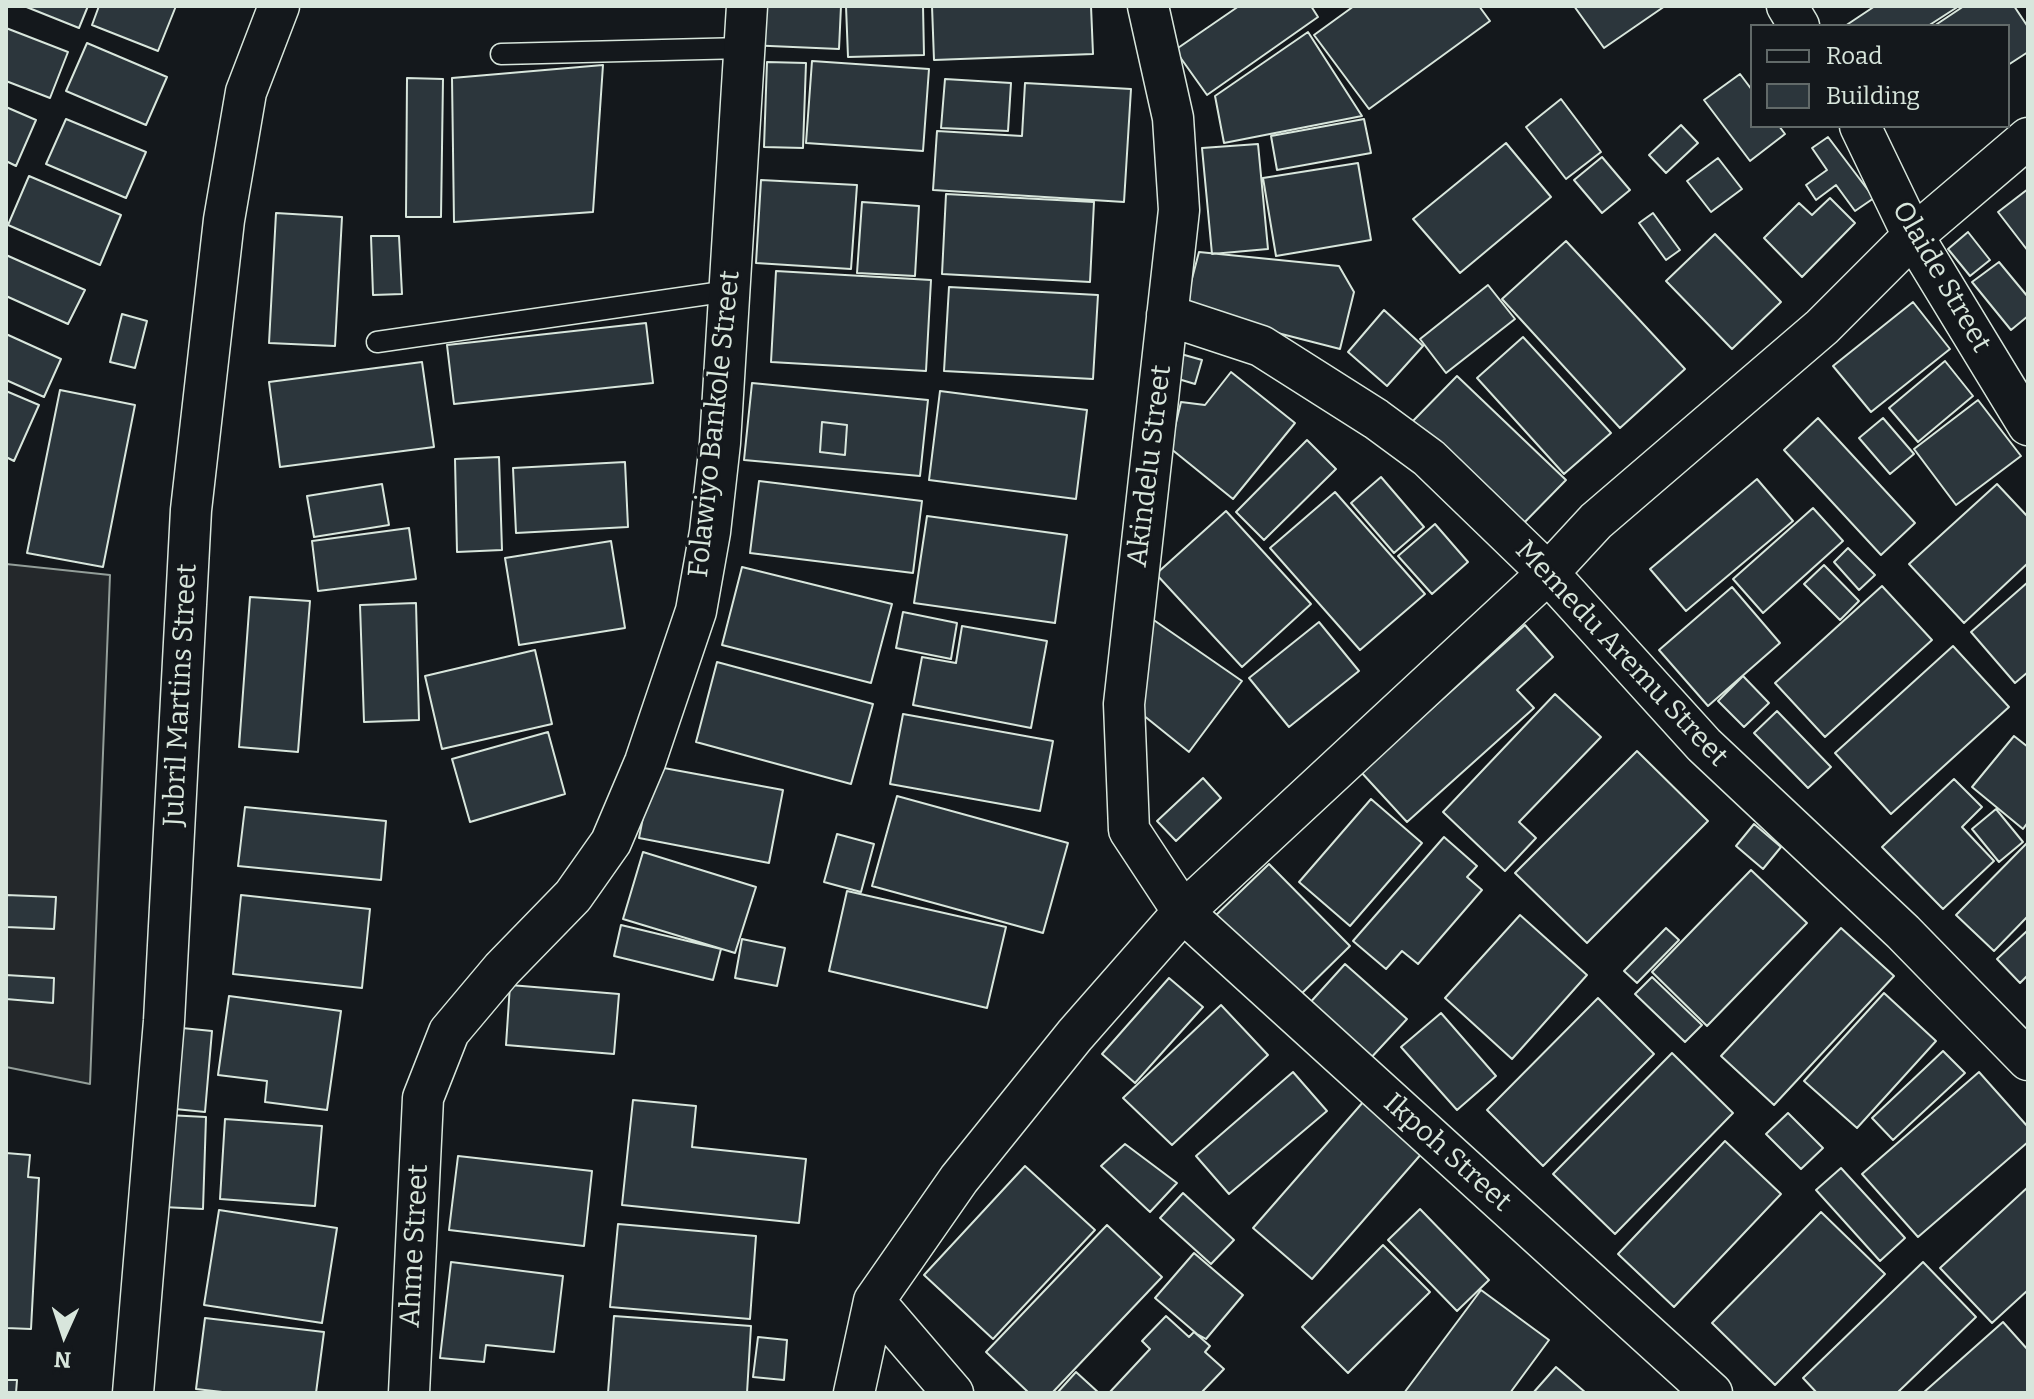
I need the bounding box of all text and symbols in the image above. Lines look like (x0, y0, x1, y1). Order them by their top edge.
legend (1750, 24, 2010, 128)
text: Road (1826, 42, 1882, 70)
text: Building (1826, 82, 1920, 110)
street label: Olaide Street (1884, 196, 1998, 358)
street label: Folawiyo Bankole Street (682, 269, 748, 579)
street label: Akindelu Street (1121, 363, 1179, 569)
street label: Memedu Aremu Street (1508, 534, 1734, 774)
street label: Jubril Martins Street (157, 563, 205, 827)
street label: Ikpoh Street (1376, 1087, 1518, 1219)
street label: Ahme Street (394, 1163, 436, 1329)
north arrow (24, 1295, 104, 1375)
text: N (54, 1346, 72, 1373)

